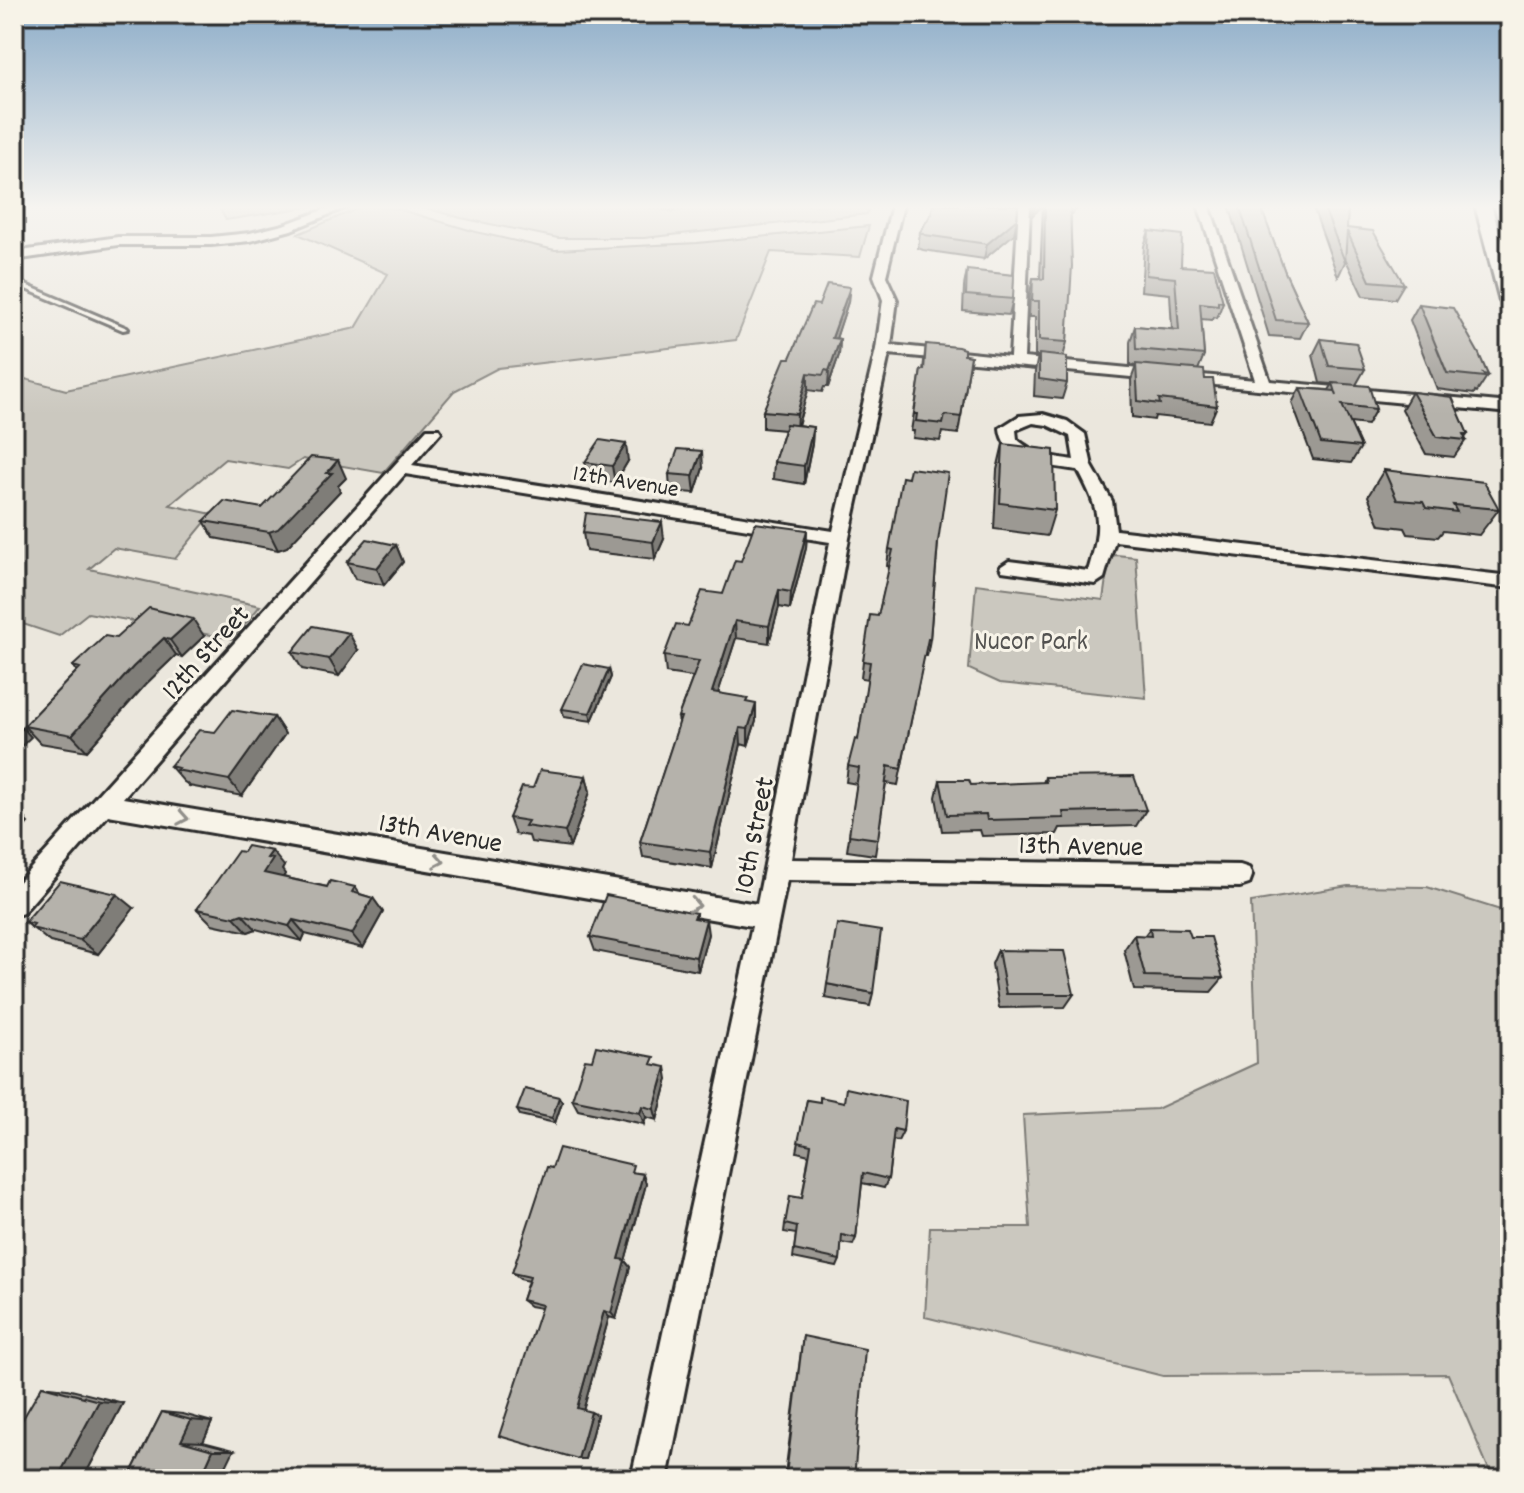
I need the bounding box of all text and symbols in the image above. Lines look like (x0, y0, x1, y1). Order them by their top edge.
street label: 12th Avenue (570, 458, 681, 508)
street label: 12th Street (154, 598, 261, 711)
park label: Nucor Park (974, 624, 1088, 664)
street label: 10th Street (726, 774, 788, 898)
street label: 13th Avenue (375, 805, 505, 866)
one-way arrow (176, 809, 189, 826)
street label: 13th Avenue (1018, 828, 1144, 870)
one-way arrow (432, 852, 446, 869)
one-way arrow (688, 896, 702, 913)

